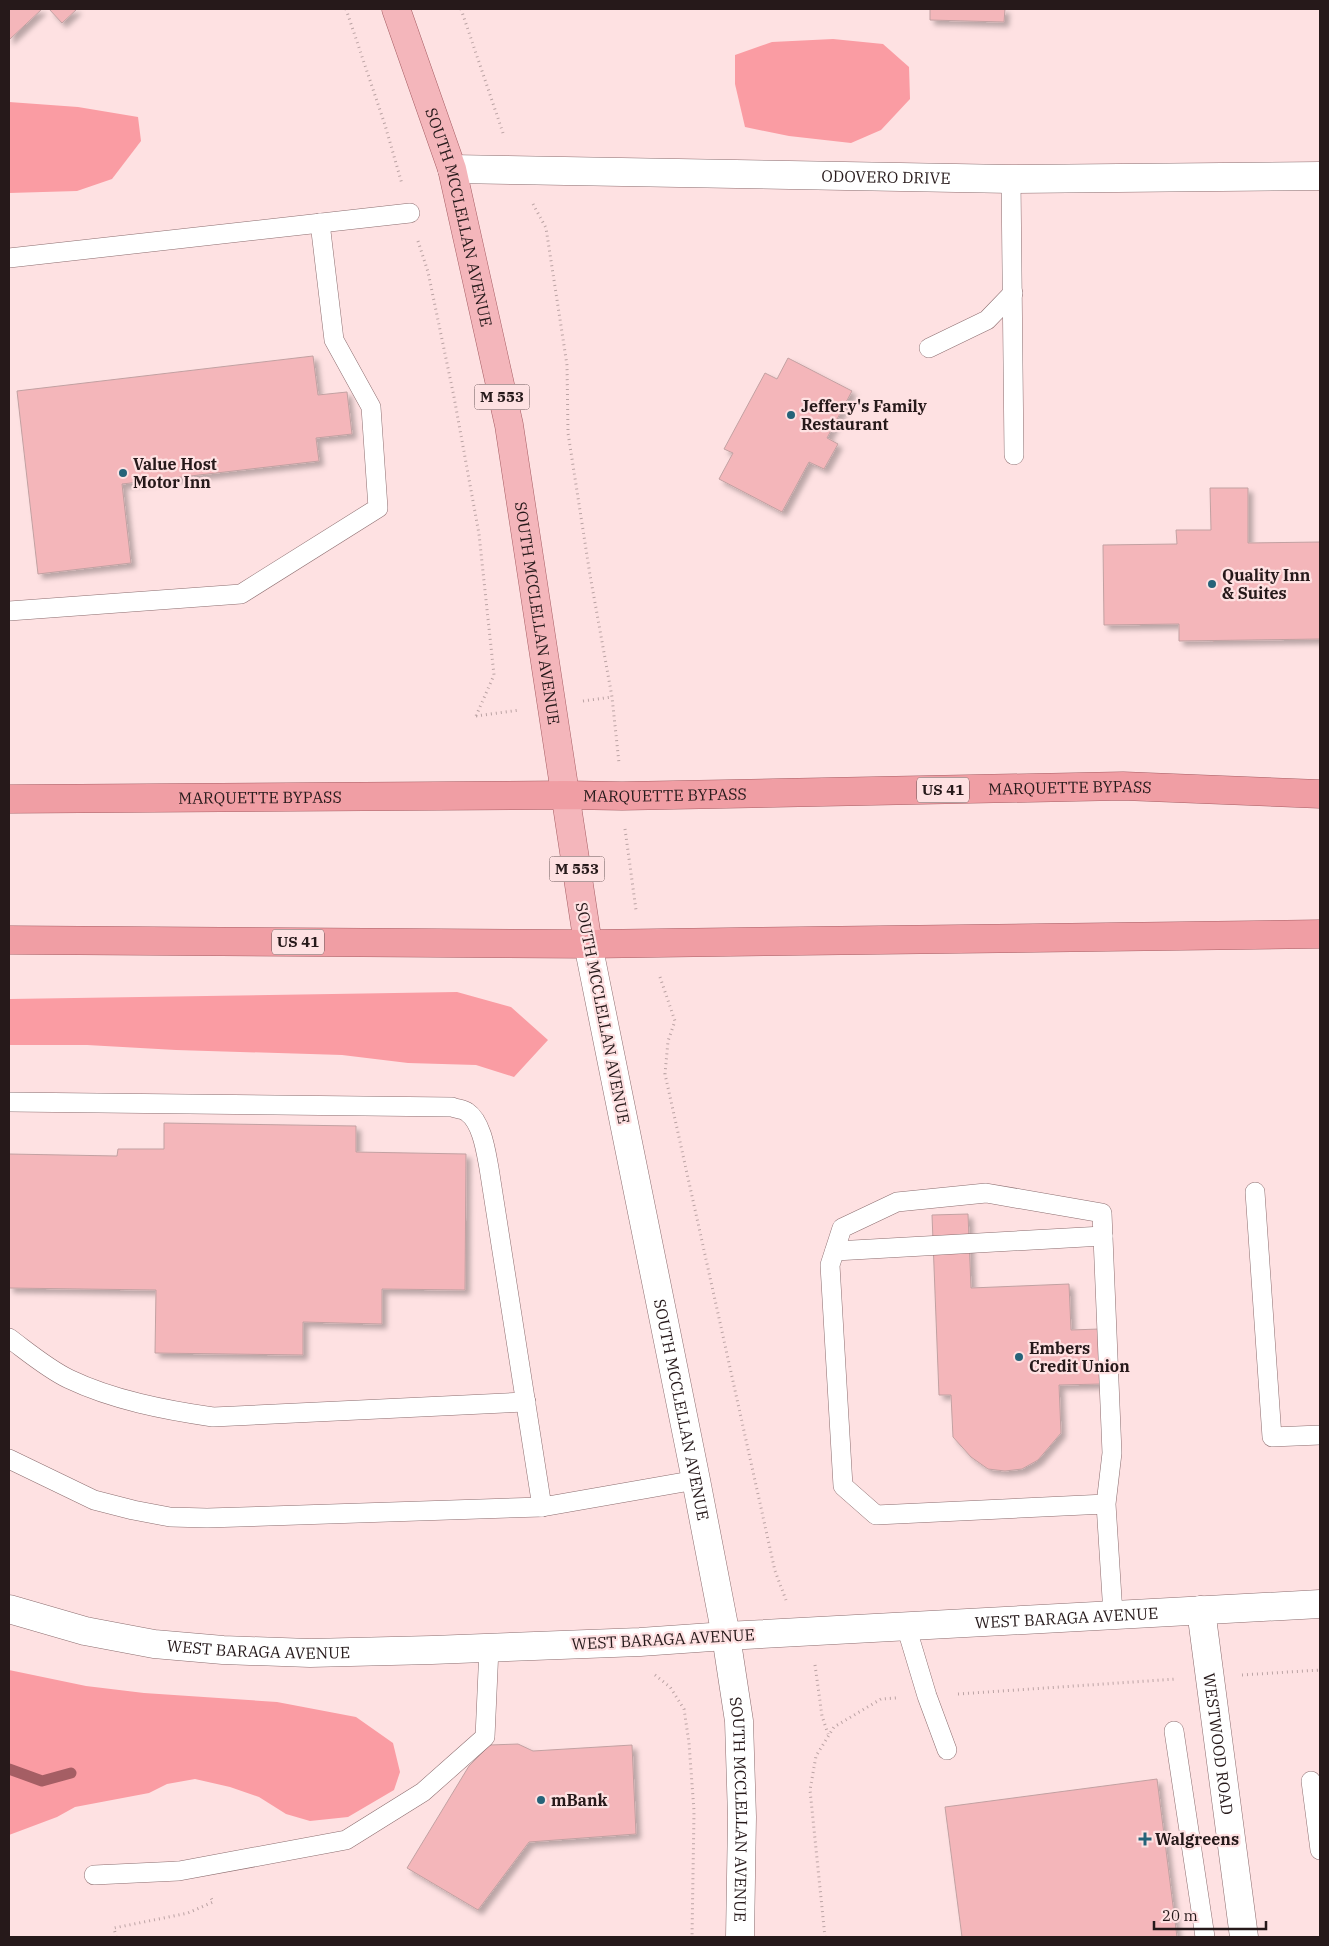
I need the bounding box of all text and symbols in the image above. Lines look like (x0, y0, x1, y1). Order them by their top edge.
street label: SOUTH MCCLELLAN AVENUE (421, 105, 497, 329)
street label: ODOVERO DRIVE (821, 166, 951, 188)
road number: M 553 (474, 384, 530, 410)
place label: Jeffery's Family Restaurant (801, 396, 928, 434)
marker: Jeffery's Family Restaurant (785, 409, 797, 421)
place label: Value Host Motor Inn (133, 454, 217, 492)
marker: Value Host Motor Inn (117, 467, 129, 479)
street label: SOUTH MCCLELLAN AVENUE (511, 500, 564, 726)
place label: Quality Inn & Suites (1222, 565, 1311, 603)
marker: Quality Inn & Suites (1206, 578, 1218, 590)
street label: MARQUETTE BYPASS (988, 776, 1152, 799)
road number: US 41 (917, 778, 969, 802)
street label: MARQUETTE BYPASS (583, 784, 747, 806)
street label: MARQUETTE BYPASS (178, 787, 342, 808)
road number: M 553 (550, 856, 604, 882)
street label: SOUTH MCCLELLAN AVENUE (572, 900, 634, 1126)
road number: US 41 (272, 930, 324, 954)
street label: SOUTH MCCLELLAN AVENUE (650, 1297, 714, 1522)
place label: Embers Credit Union (1029, 1338, 1130, 1376)
marker: Embers Credit Union (1013, 1351, 1025, 1363)
street label: WEST BARAGA AVENUE (974, 1603, 1159, 1633)
street label: WEST BARAGA AVENUE (571, 1624, 755, 1654)
street label: WEST BARAGA AVENUE (166, 1635, 350, 1663)
street label: WESTWOOD ROAD (1199, 1672, 1238, 1816)
street label: SOUTH MCCLELLAN AVENUE (725, 1695, 752, 1922)
place label: mBank (551, 1790, 608, 1810)
marker: mBank (535, 1794, 547, 1806)
place label: Walgreens (1155, 1829, 1239, 1849)
marker: Walgreens (1139, 1833, 1151, 1845)
scale bar (1154, 1898, 1266, 1930)
text: 20 m (1162, 1906, 1198, 1925)

